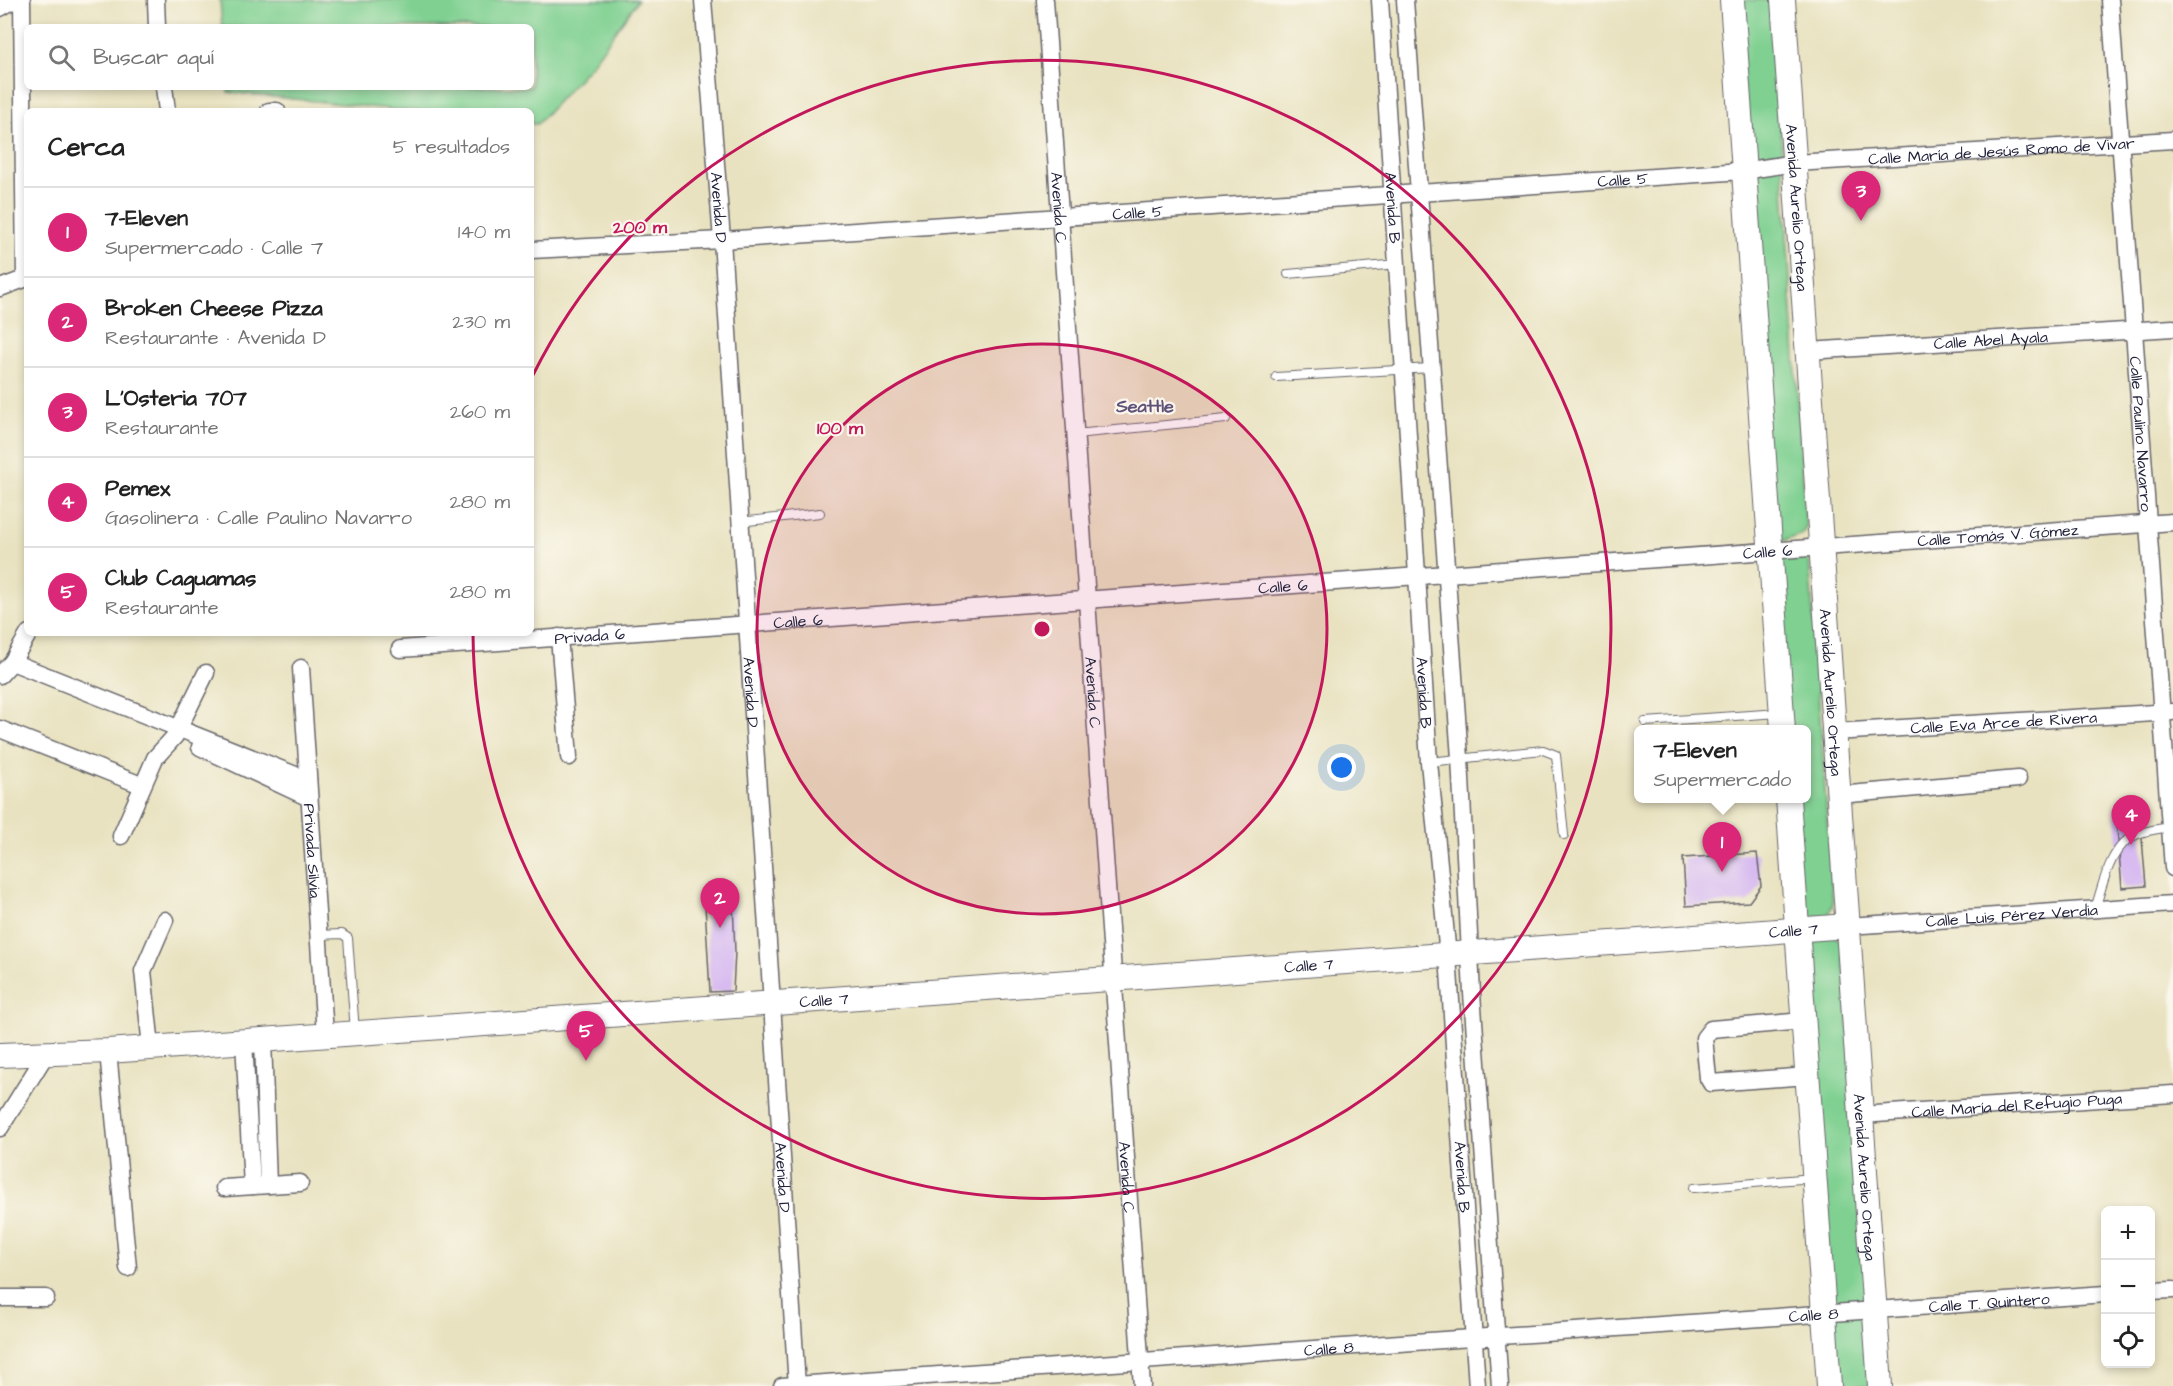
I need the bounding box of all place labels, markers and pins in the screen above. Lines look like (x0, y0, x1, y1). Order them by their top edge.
pin: 3 (1842, 172, 1880, 221)
centre of rings (1032, 619, 1052, 639)
pin: 4 (2112, 796, 2150, 845)
pin: 1 (1702, 822, 1742, 872)
pin: 2 (700, 878, 740, 928)
pin: 5 (566, 1012, 606, 1061)

